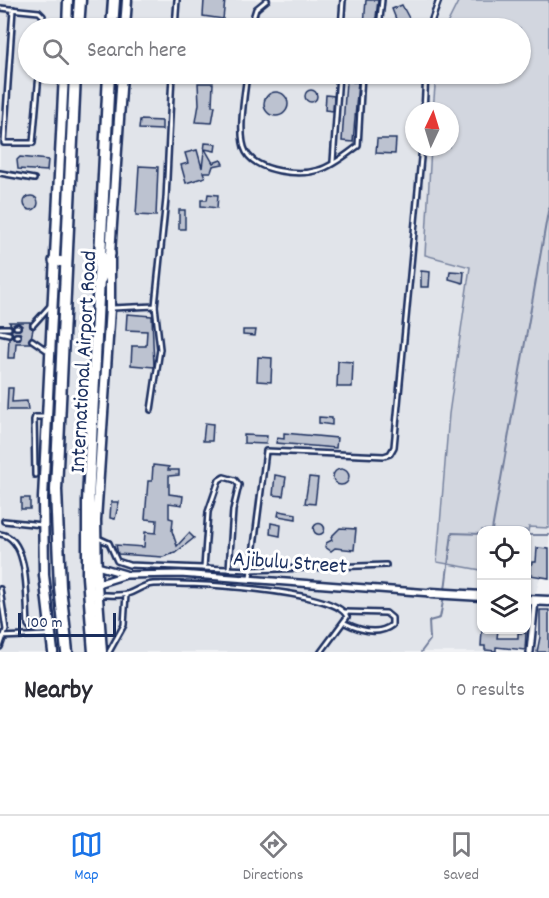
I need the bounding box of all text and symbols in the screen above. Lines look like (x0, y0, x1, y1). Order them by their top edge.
search box (18, 18, 531, 84)
icon: search (39, 35, 72, 68)
text: Search here (87, 36, 186, 67)
north arrow (405, 102, 459, 156)
street label: International Airport Road (64, 250, 106, 474)
map controls (477, 526, 531, 634)
button: locate (477, 526, 531, 580)
street label: Ajibulu Street (232, 545, 348, 583)
button: layers (477, 580, 531, 634)
scale bar (18, 610, 116, 638)
text: 100 m (27, 612, 63, 635)
text: Nearby (24, 673, 92, 710)
text: 0 results (456, 677, 525, 705)
tab: Map (70, 828, 103, 887)
tab: Directions (243, 828, 303, 887)
tab: Saved (443, 828, 479, 887)

